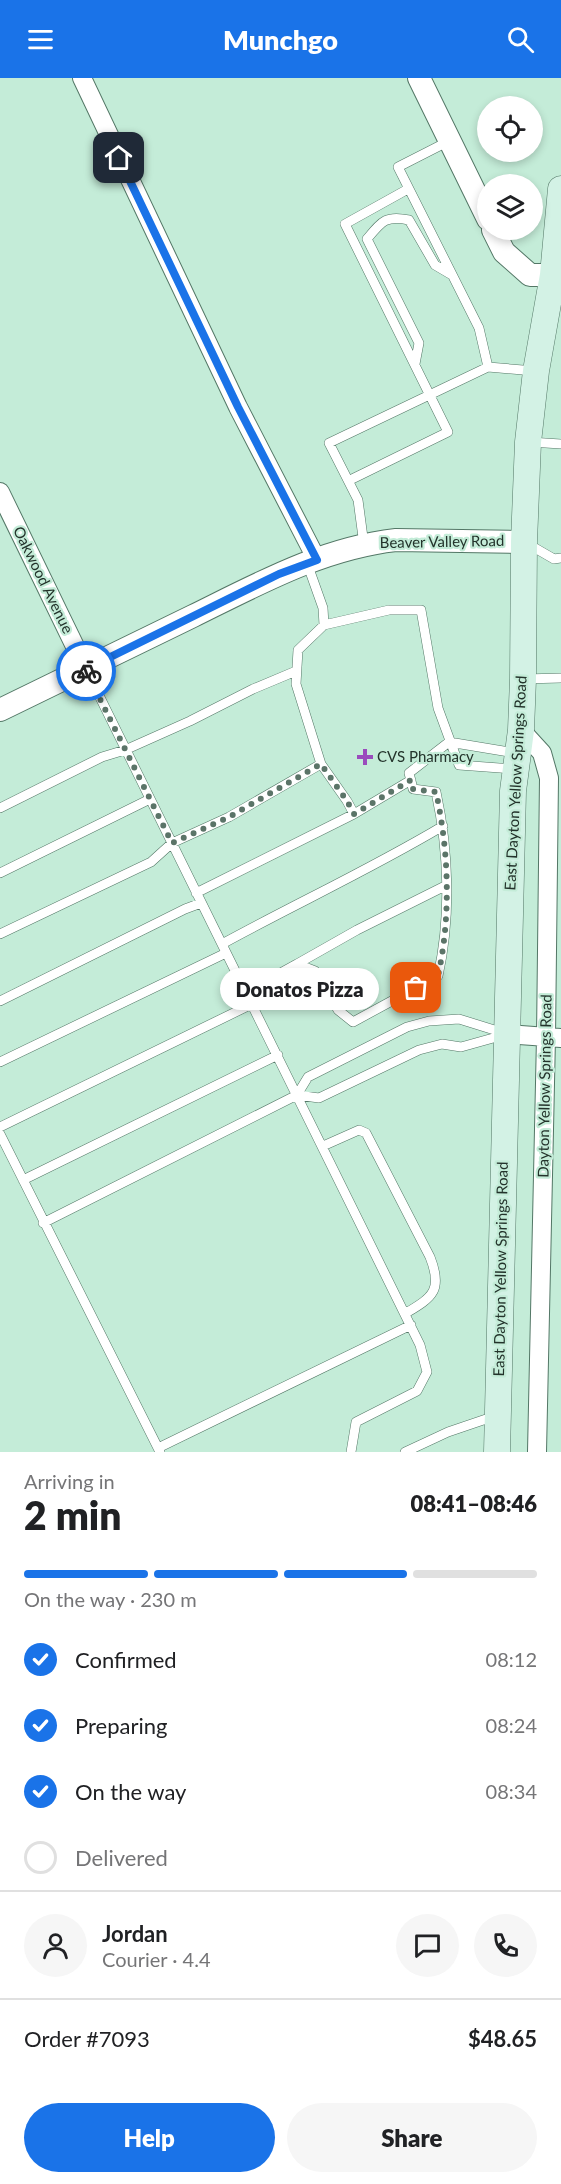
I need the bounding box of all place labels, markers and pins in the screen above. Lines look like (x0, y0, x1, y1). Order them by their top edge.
pin (93, 132, 144, 183)
place label: CVS Pharmacy (377, 747, 474, 765)
marker: CVS Pharmacy (358, 750, 372, 764)
pin (390, 962, 441, 1013)
callout: Donatos Pizza (221, 967, 380, 1009)

